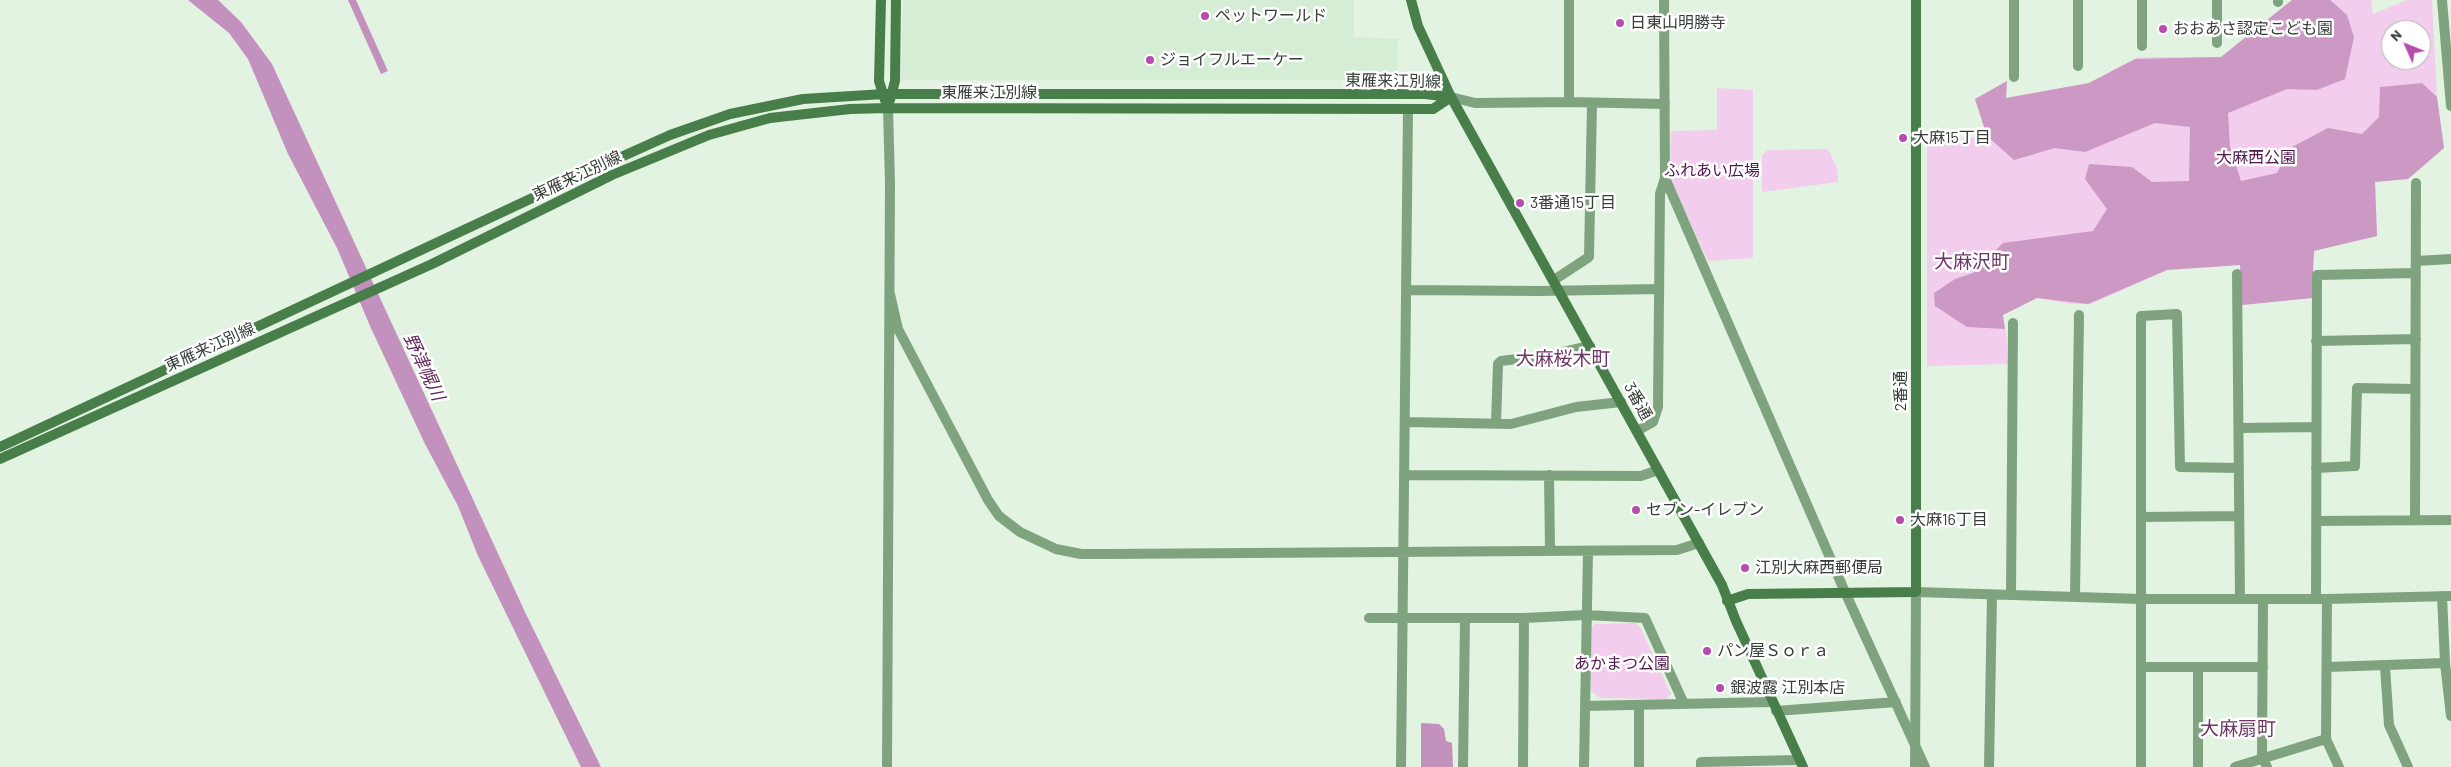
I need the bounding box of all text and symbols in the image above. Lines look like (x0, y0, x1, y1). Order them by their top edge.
place label: ペットワールド (1215, 6, 1327, 26)
marker: ペットワールド (1199, 10, 1211, 22)
place label: 日東山明勝寺 (1630, 13, 1726, 33)
marker: 日東山明勝寺 (1614, 17, 1626, 29)
place label: おおあさ認定こども園 (2173, 19, 2333, 39)
north arrow (2381, 20, 2431, 70)
marker: おおあさ認定こども園 (2157, 23, 2169, 35)
text: N (2386, 26, 2405, 44)
place label: ジョイフルエーケー (1160, 50, 1304, 70)
marker: ジョイフルエーケー (1144, 54, 1156, 66)
street label: 東雁来江別線 (1345, 71, 1441, 91)
street label: 東雁来江別線 (941, 83, 1037, 103)
place label: 大麻15丁目 (1913, 128, 1991, 148)
marker: 大麻15丁目 (1897, 132, 1909, 144)
street label: 東雁来江別線 (529, 147, 625, 205)
park label: 大麻西公園 (2216, 148, 2296, 168)
park label: ふれあい広場 (1664, 161, 1760, 181)
place label: 3番通15丁目 (1530, 193, 1616, 213)
marker: 3番通15丁目 (1514, 197, 1526, 209)
district label: 大麻沢町 (1934, 251, 2010, 273)
street label: 東雁来江別線 (162, 319, 258, 375)
water label: 野津幌川 (399, 330, 449, 404)
district label: 大麻桜木町 (1516, 348, 1610, 370)
street label: 2番通 (1891, 371, 1911, 411)
street label: 3番通 (1620, 379, 1656, 423)
place label: セブン-イレブン (1646, 500, 1764, 520)
marker: セブン-イレブン (1630, 504, 1642, 516)
place label: 大麻16丁目 (1910, 510, 1988, 530)
marker: 大麻16丁目 (1894, 514, 1906, 526)
place label: 江別大麻西郵便局 (1755, 558, 1883, 578)
marker: 江別大麻西郵便局 (1739, 562, 1751, 574)
place label: パン屋Ｓｏｒａ (1717, 641, 1829, 661)
marker: パン屋Ｓｏｒａ (1701, 645, 1713, 657)
park label: あかまつ公園 (1574, 654, 1670, 674)
place label: 銀波露 江別本店 (1730, 678, 1845, 698)
marker: 銀波露 江別本店 (1714, 682, 1726, 694)
district label: 大麻扇町 (2200, 718, 2276, 740)

